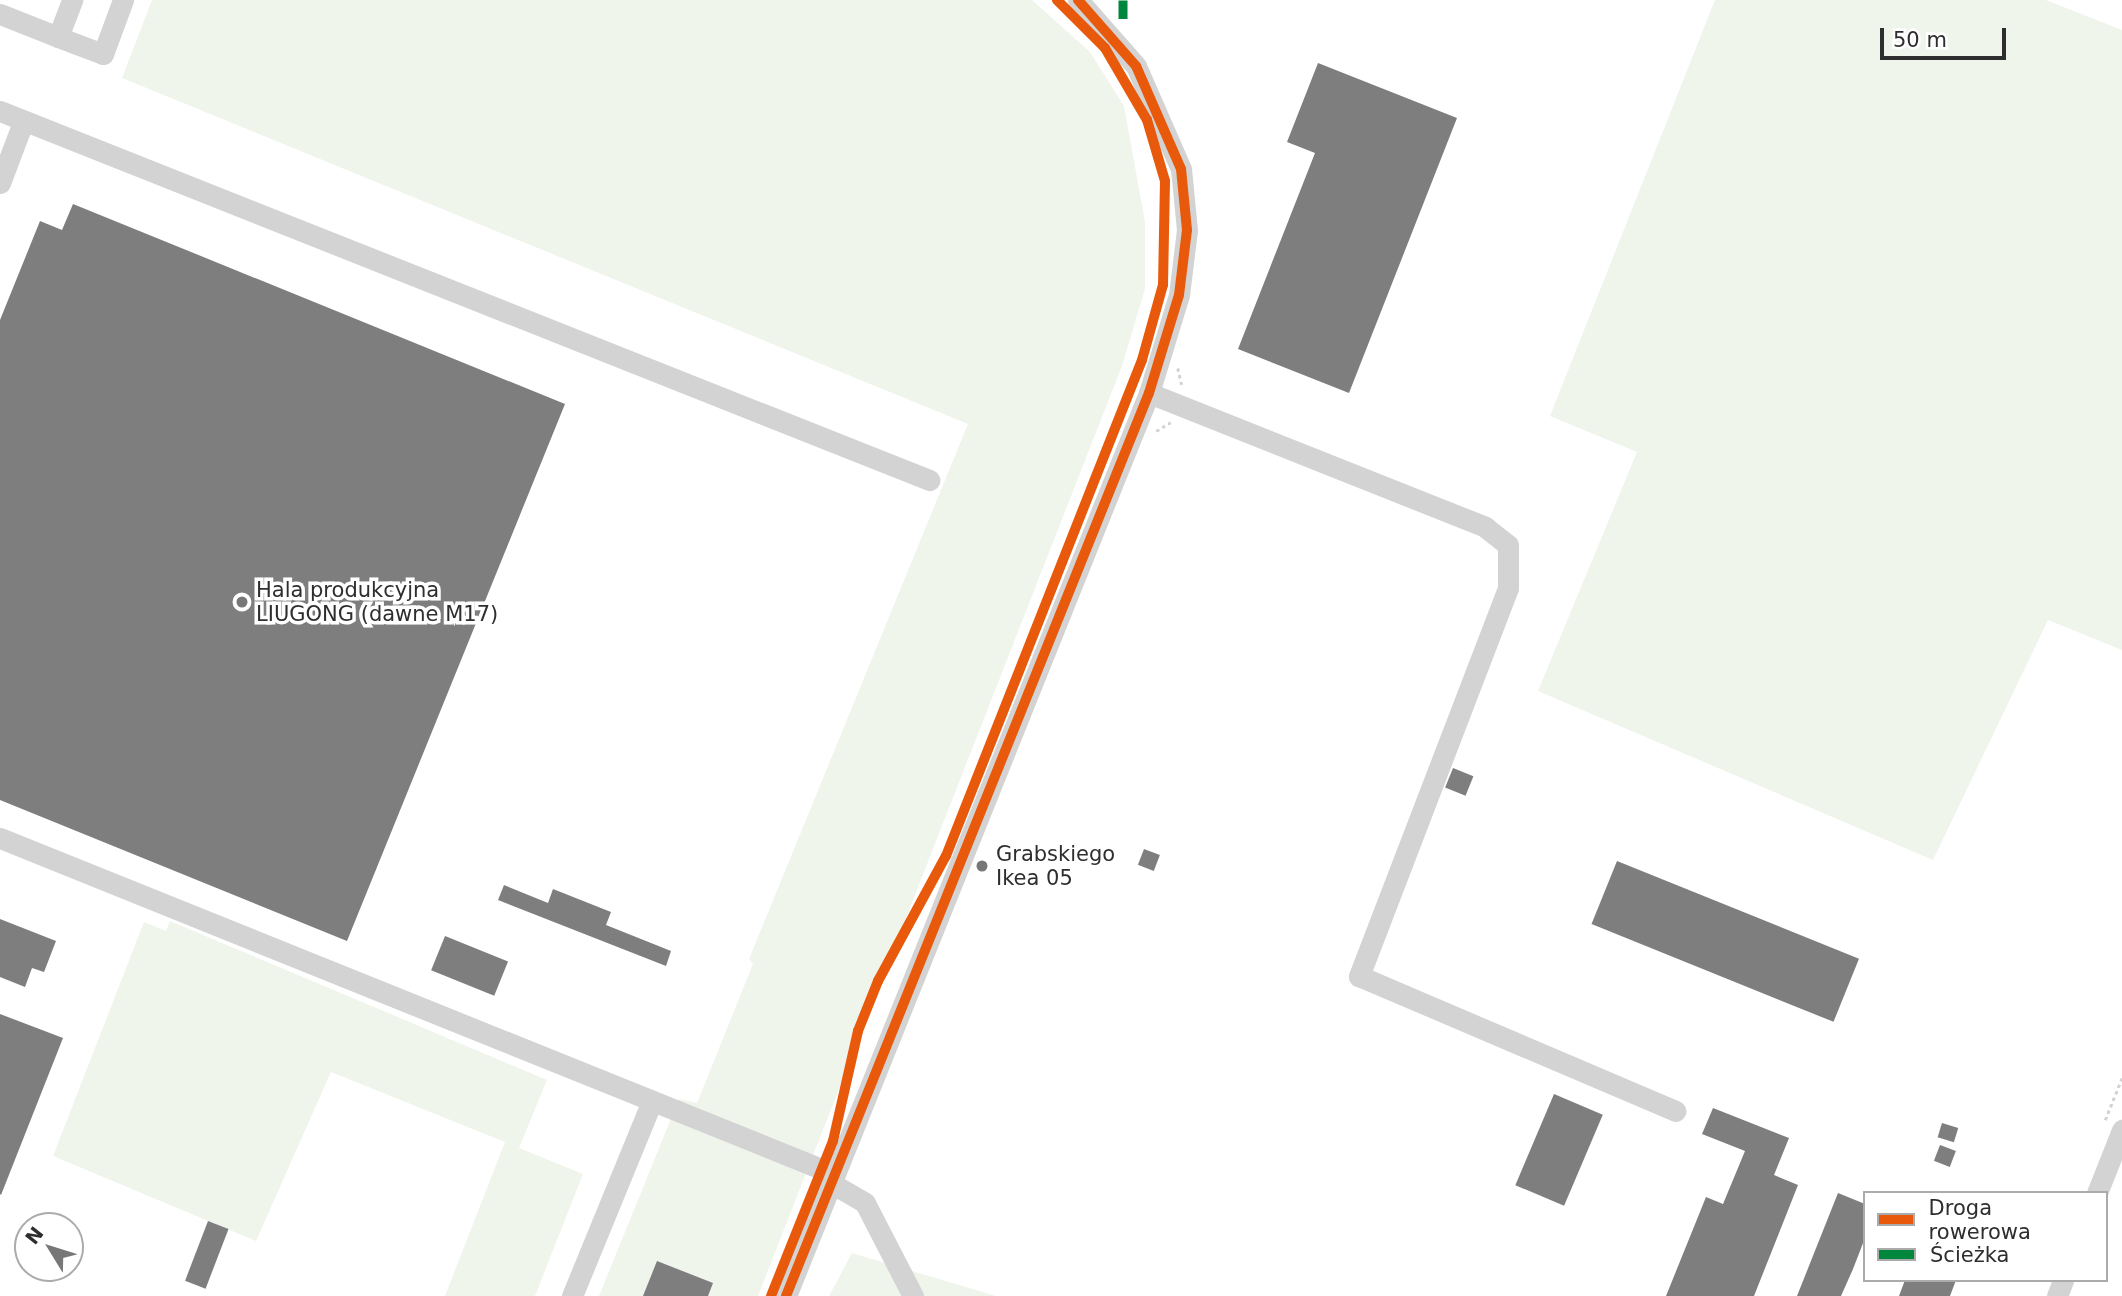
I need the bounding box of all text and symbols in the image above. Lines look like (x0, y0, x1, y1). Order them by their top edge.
scale bar (1884, 14, 2010, 58)
text: 50 m (1893, 28, 1947, 52)
place label: Hala produkcyjna LIUGONG (dawne M17) (256, 577, 498, 627)
marker: Hala produkcyjna LIUGONG (dawne M17) (234, 594, 250, 610)
place label: Grabskiego Ikea 05 (996, 841, 1115, 891)
marker: Grabskiego Ikea 05 (974, 858, 990, 874)
legend (1863, 1191, 2108, 1282)
text: Droga rowerowa (1929, 1196, 2031, 1244)
north arrow (14, 1212, 84, 1282)
text: N (20, 1222, 48, 1248)
text: Ścieżka (1930, 1243, 2009, 1267)

